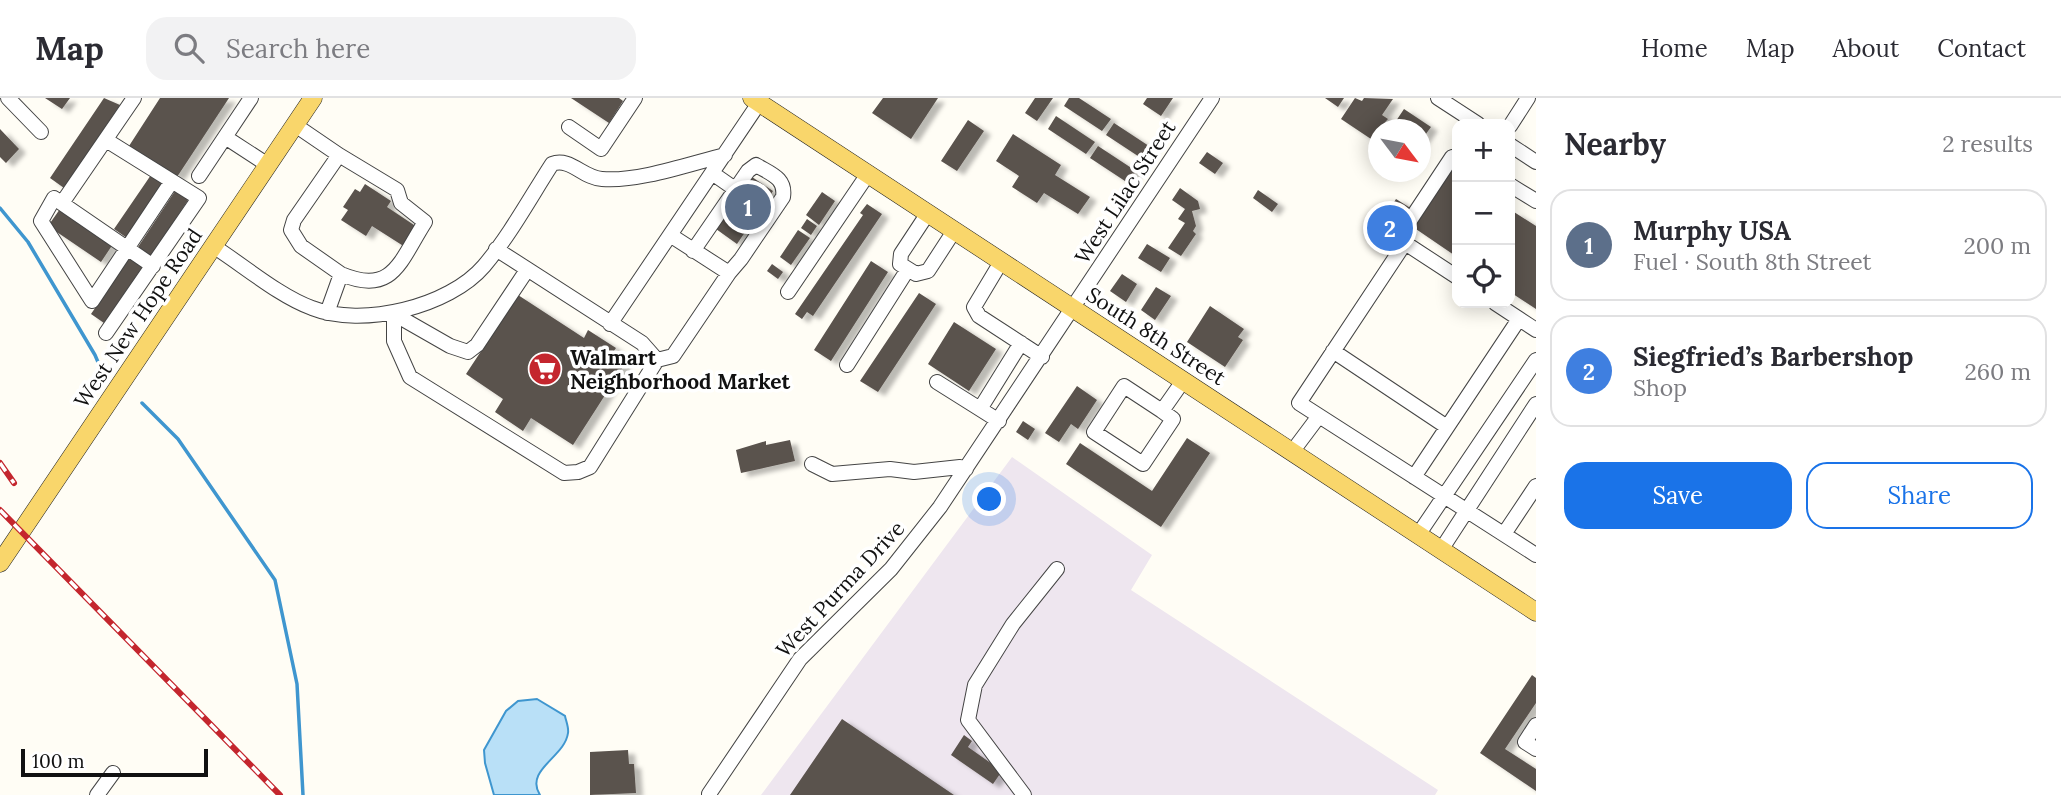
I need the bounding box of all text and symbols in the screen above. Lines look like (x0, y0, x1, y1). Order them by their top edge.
search box (146, 17, 636, 80)
text: Map (35, 27, 104, 69)
icon: search (170, 29, 208, 67)
text: Search here (226, 32, 370, 65)
text: Home (1641, 33, 1708, 64)
text: Map (1746, 33, 1795, 64)
text: About (1833, 33, 1899, 64)
text: Contact (1937, 33, 2026, 64)
street label: West Lilac Street (1069, 114, 1182, 269)
north arrow (1368, 119, 1431, 182)
map controls (1452, 119, 1515, 308)
button: + (1452, 119, 1515, 182)
text: Nearby (1564, 125, 1666, 163)
text: 2 results (1942, 129, 2033, 158)
pin: 1 (725, 181, 771, 233)
button: − (1452, 182, 1515, 245)
pin: 2 (1367, 202, 1413, 254)
text: Murphy USA (1633, 214, 1791, 247)
street label: West New Hope Road (68, 223, 208, 413)
text: 1 (1584, 231, 1594, 260)
text: 200 m (1963, 231, 2031, 260)
button: locate (1452, 245, 1515, 308)
text: Fuel · South 8th Street (1633, 247, 1872, 276)
street label: South 8th Street (1081, 281, 1231, 392)
text: Siegfried’s Barbershop (1633, 340, 1913, 373)
place label: Walmart Neighborhood Market (570, 344, 791, 395)
supermarket icon: Walmart Neighborhood Market (526, 350, 564, 388)
text: 2 (1583, 357, 1595, 386)
text: 260 m (1964, 357, 2031, 386)
text: Shop (1633, 373, 1687, 402)
button: Save (1564, 462, 1792, 529)
button: Share (1806, 462, 2033, 529)
your location (972, 482, 1006, 516)
street label: West Purma Drive (770, 515, 910, 663)
scale bar (21, 746, 208, 778)
text: 100 m (32, 749, 85, 773)

